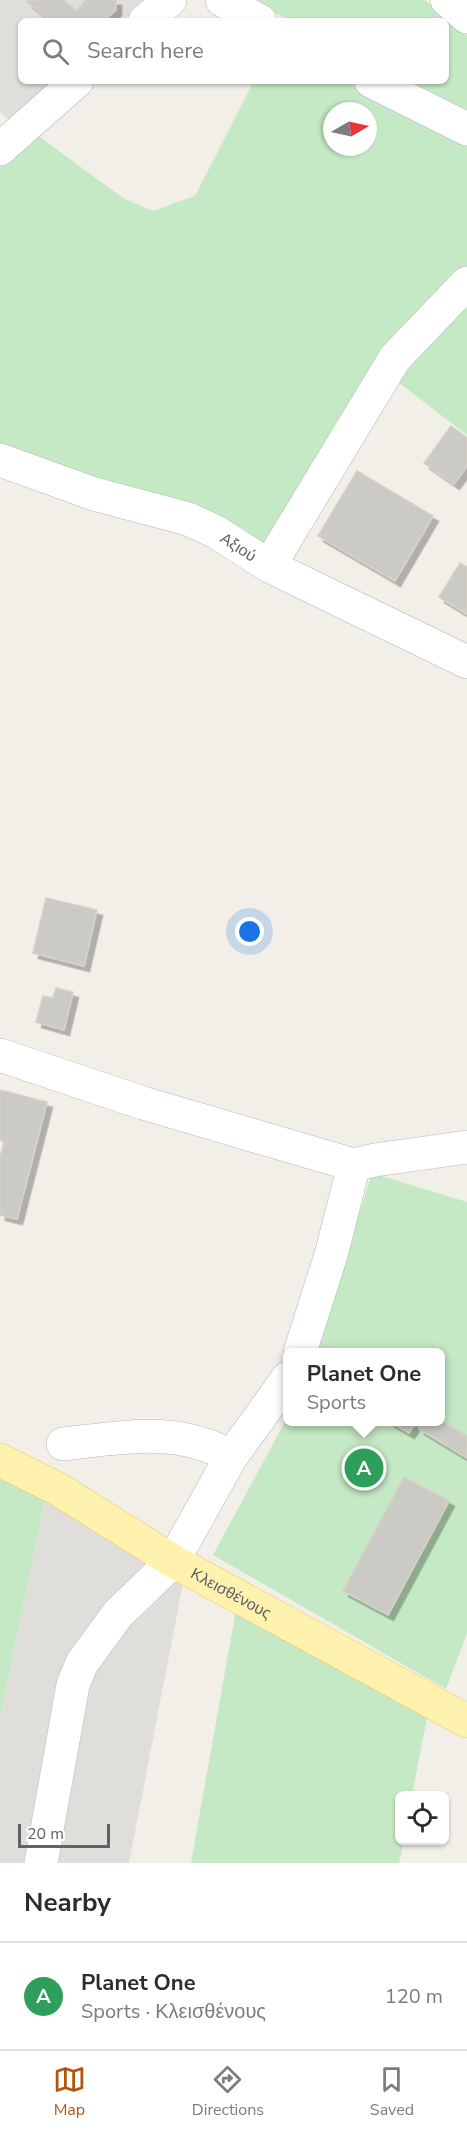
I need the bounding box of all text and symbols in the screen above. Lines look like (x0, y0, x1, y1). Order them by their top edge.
search box (18, 18, 449, 84)
icon: search (39, 35, 72, 68)
text: Search here (87, 36, 204, 66)
north arrow (323, 102, 377, 156)
street label: Αξιού (216, 528, 260, 567)
your location (235, 917, 264, 946)
popup (283, 1348, 445, 1426)
text: Planet One (307, 1359, 421, 1389)
text: Sports (307, 1389, 366, 1416)
pin: A (344, 1446, 384, 1490)
street label: Κλεισθένους (187, 1563, 275, 1625)
map controls (395, 1791, 449, 1845)
button: locate (395, 1791, 449, 1845)
scale bar (18, 1821, 110, 1848)
text: 20 m (27, 1823, 64, 1845)
text: Nearby (24, 1885, 111, 1920)
text: Planet One (81, 1968, 196, 1998)
text: A (36, 1983, 51, 2010)
text: 120 m (385, 1983, 443, 2010)
text: Sports · Κλεισθένους (81, 1998, 266, 2025)
tab: Map (53, 2063, 86, 2121)
tab: Directions (192, 2063, 264, 2121)
tab: Saved (370, 2063, 414, 2121)

